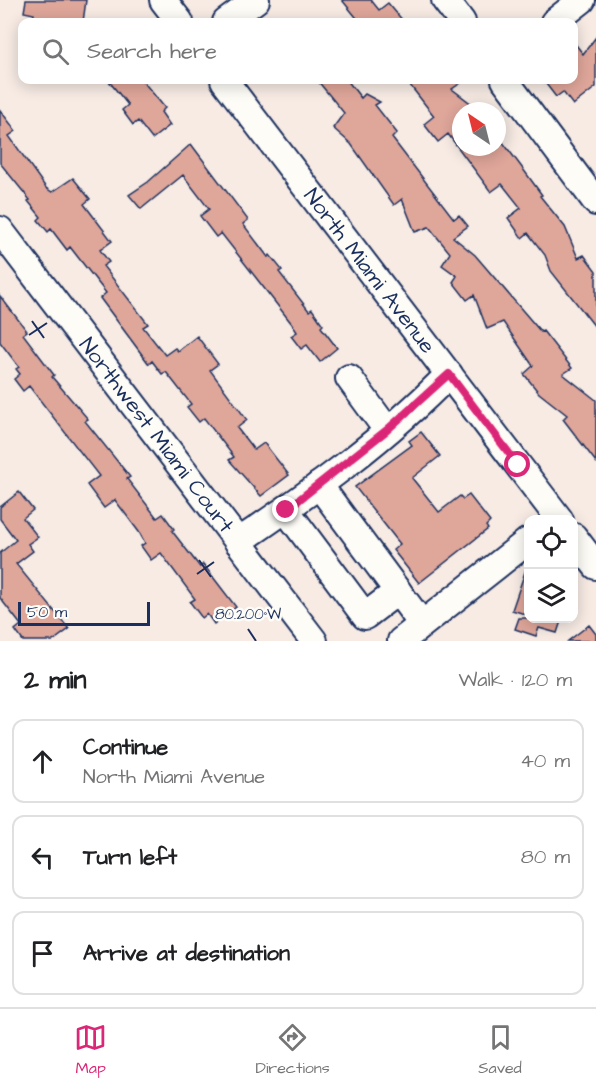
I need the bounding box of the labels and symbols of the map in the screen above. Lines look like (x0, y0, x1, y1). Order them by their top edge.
north arrow (452, 102, 506, 156)
street label: North Miami Avenue (297, 182, 443, 360)
street label: Northwest Miami Court (72, 331, 241, 539)
route start (504, 451, 530, 477)
route end (272, 496, 298, 522)
scale bar (18, 599, 150, 626)
text: 80.200°W (215, 604, 281, 625)

